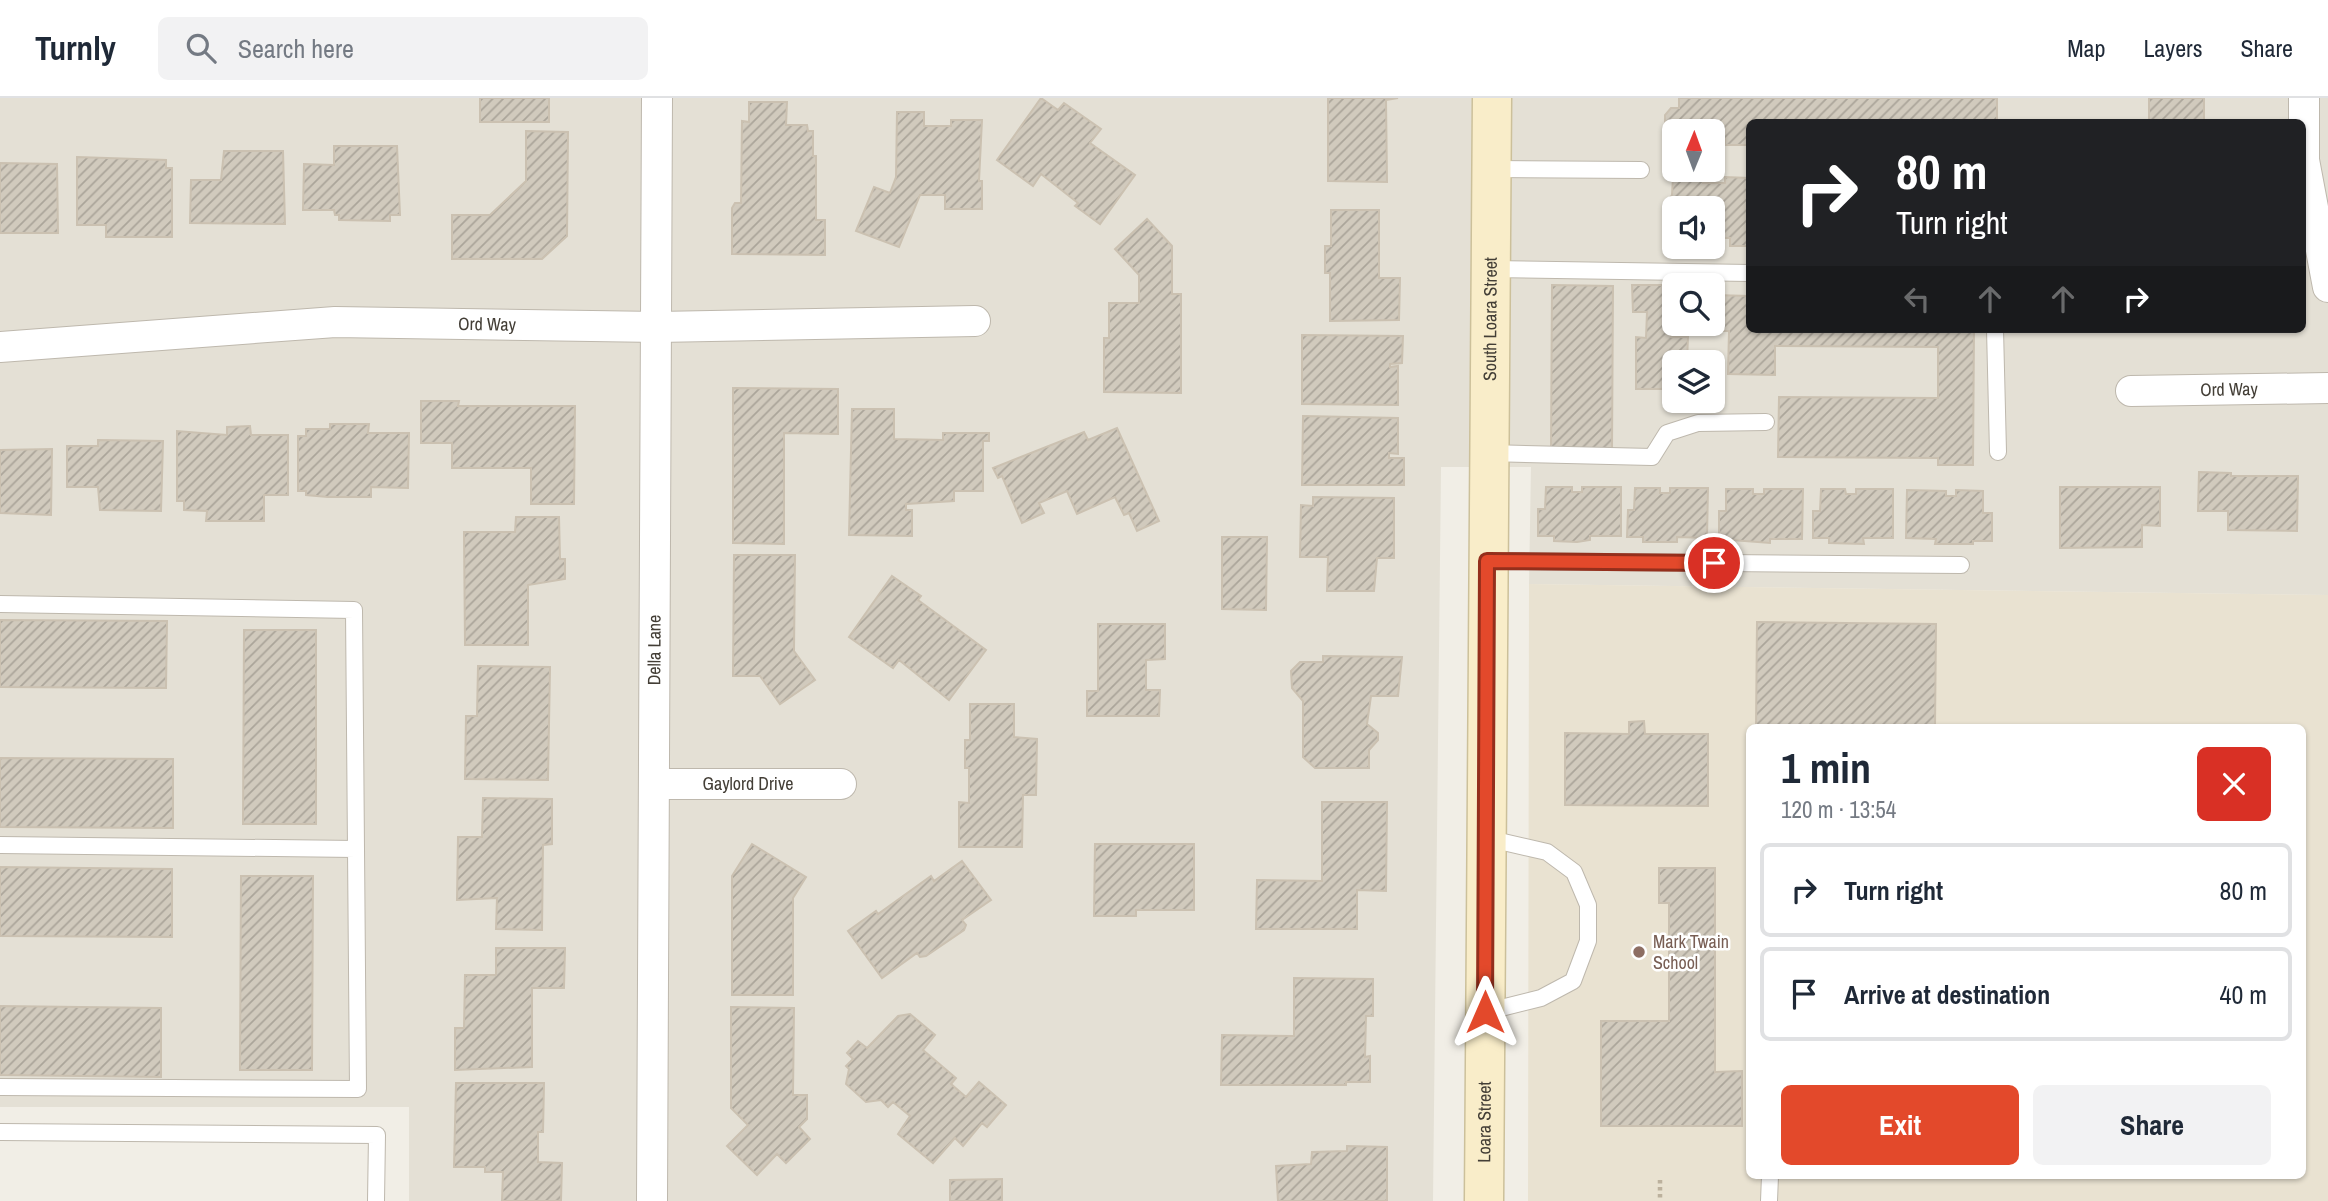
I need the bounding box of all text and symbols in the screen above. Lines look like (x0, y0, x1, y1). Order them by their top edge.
search box (158, 17, 648, 80)
text: Turnly (35, 26, 116, 70)
icon: search (182, 29, 220, 67)
text: Search here (238, 31, 354, 66)
text: Map (2067, 32, 2105, 64)
text: Layers (2143, 32, 2202, 64)
text: Share (2240, 32, 2293, 64)
north arrow (1662, 119, 1726, 182)
map controls (1662, 119, 1725, 413)
text: 80 m (1896, 138, 1988, 204)
icon: right (1781, 147, 1872, 238)
button: sound (1662, 196, 1725, 259)
text: Turn right (1896, 201, 2008, 244)
street label: South Loara Street (1477, 257, 1503, 381)
button: search (1662, 273, 1725, 336)
icon: left (1898, 280, 1936, 318)
icon: ahead (1971, 280, 2009, 318)
icon: ahead (2044, 280, 2082, 318)
icon: right (2117, 280, 2155, 318)
street label: Ord Way (458, 311, 517, 337)
button: layers (1662, 350, 1725, 413)
street label: Ord Way (2200, 376, 2259, 402)
pin (1684, 533, 1744, 593)
icon: arrive (1695, 544, 1733, 582)
street label: Della Lane (641, 615, 667, 685)
text: 1 min (1781, 740, 1871, 796)
button: close (2197, 747, 2271, 821)
street label: Gaylord Drive (702, 771, 794, 796)
text: 120 m · 13:54 (1781, 794, 1896, 825)
icon: right (1785, 871, 1823, 909)
text: Turn right (1844, 873, 1943, 908)
text: 80 m (2220, 873, 2267, 908)
place label: Mark Twain School (1653, 929, 1729, 975)
marker: Mark Twain School (1631, 944, 1647, 960)
position arrow (1448, 975, 1522, 1049)
icon: arrive (1785, 975, 1823, 1013)
text: Arrive at destination (1844, 977, 2050, 1012)
text: 40 m (2220, 977, 2267, 1012)
street label: Loara Street (1471, 1081, 1497, 1163)
button: Exit (1781, 1085, 2019, 1165)
button: Share (2033, 1085, 2271, 1165)

